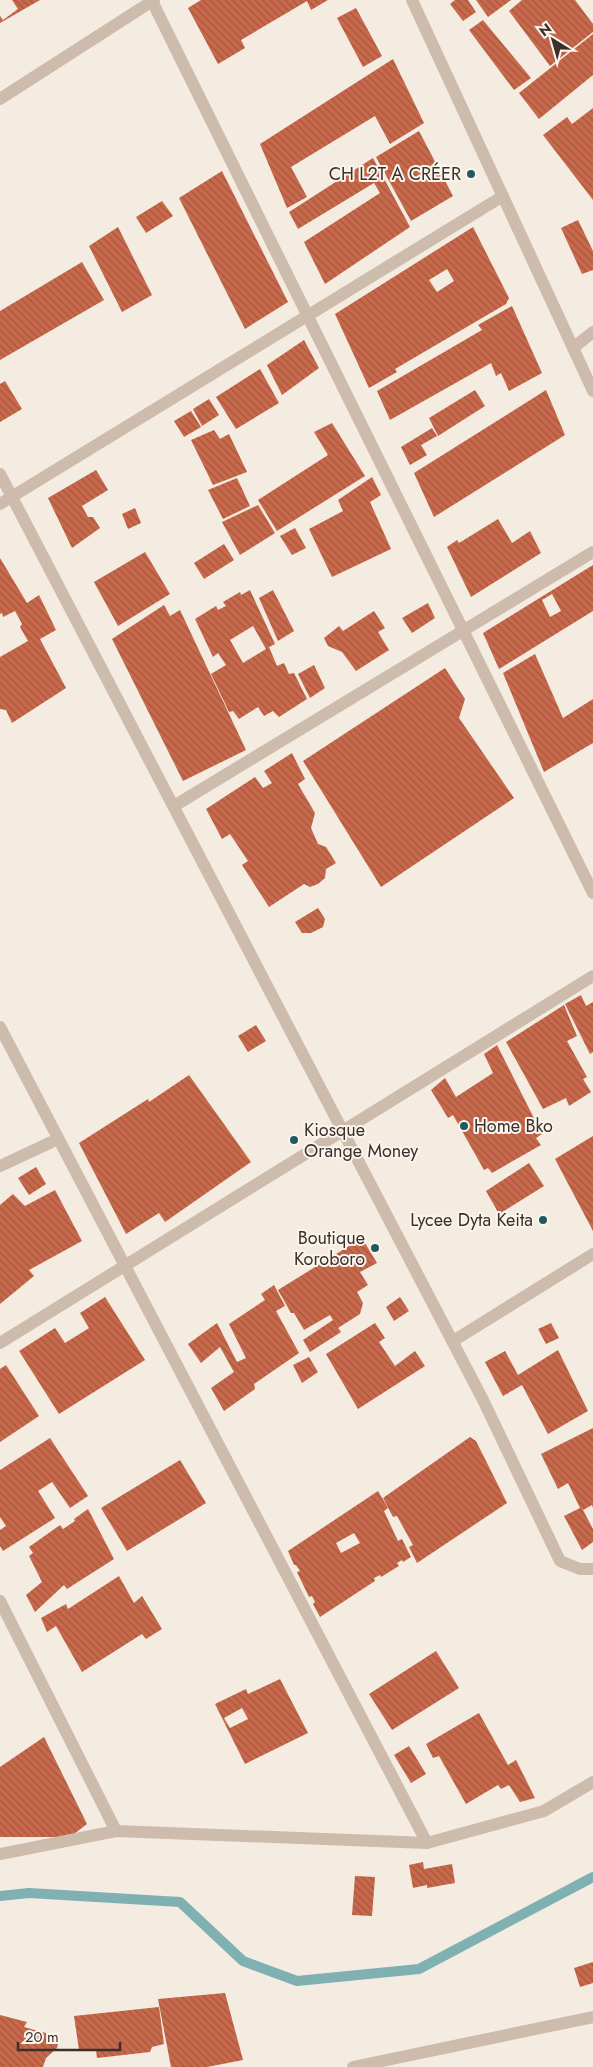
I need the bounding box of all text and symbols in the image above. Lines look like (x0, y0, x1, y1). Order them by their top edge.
north arrow (528, 15, 578, 65)
text: N (535, 18, 556, 41)
place label: CH L2T A CRÉER (329, 161, 461, 187)
marker: CH L2T A CRÉER (465, 168, 477, 180)
place label: Home Bko (474, 1113, 553, 1139)
place label: Kiosque Orange Money (304, 1117, 418, 1164)
marker: Home Bko (458, 1120, 470, 1132)
marker: Kiosque Orange Money (288, 1134, 300, 1146)
place label: Lycee Dyta Keita (410, 1207, 533, 1233)
marker: Lycee Dyta Keita (537, 1214, 549, 1226)
place label: Boutique Koroboro (294, 1225, 365, 1272)
marker: Boutique Koroboro (369, 1242, 381, 1254)
scale bar (18, 2020, 120, 2052)
text: 20 m (25, 2026, 59, 2048)

